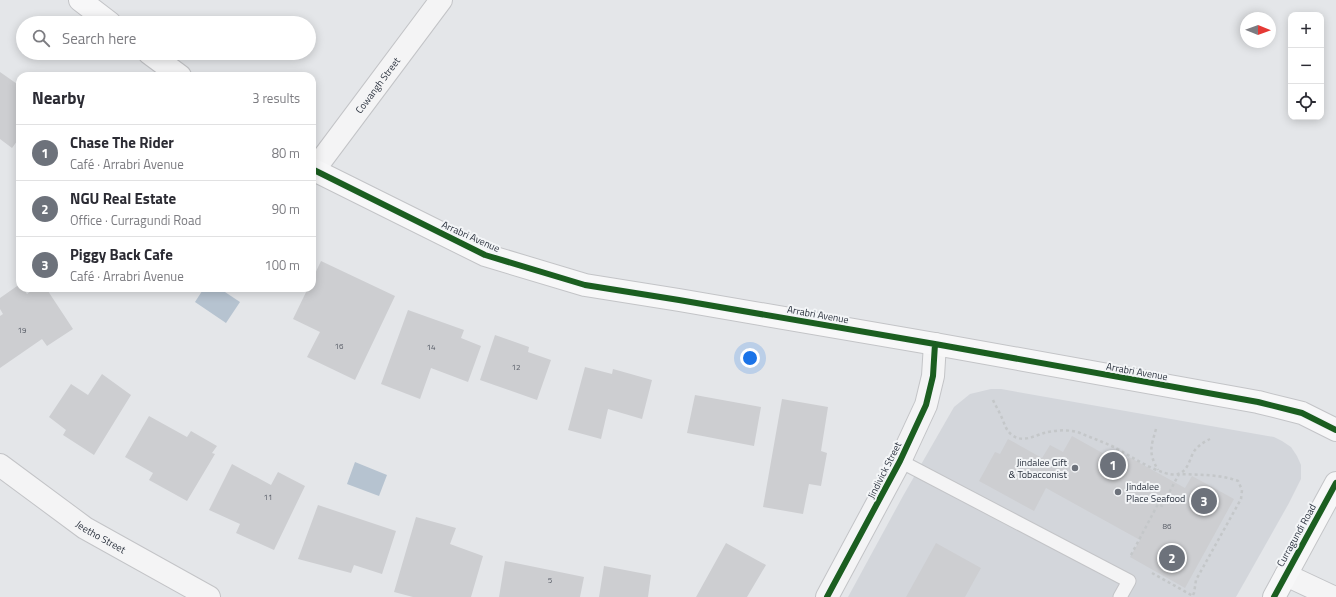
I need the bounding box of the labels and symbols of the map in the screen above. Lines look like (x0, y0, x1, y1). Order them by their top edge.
north arrow (1240, 12, 1276, 48)
street label: Cowangh Street (352, 54, 404, 117)
street label: Arrabri Avenue (439, 217, 502, 256)
street label: Arrabri Avenue (786, 302, 850, 327)
house number: 19 (18, 324, 27, 336)
house number: 16 (335, 340, 344, 352)
house number: 14 (427, 341, 436, 353)
your location (740, 348, 760, 368)
street label: Arrabri Avenue (1105, 359, 1169, 384)
house number: 12 (512, 361, 520, 373)
street label: Jindivick Street (864, 439, 905, 501)
pin: 1 (1100, 450, 1126, 480)
place label: Jindalee Gift & Tobacconist (1008, 455, 1067, 482)
marker: Jindalee Gift & Tobacconist (1070, 463, 1080, 473)
place label: Jindalee Place Seafood (1126, 479, 1185, 506)
pin: 3 (1191, 486, 1217, 516)
marker: Jindalee Place Seafood (1113, 487, 1123, 497)
house number: 11 (264, 491, 272, 503)
street label: Curragundi Road (1273, 501, 1320, 569)
street label: Jeetho Street (73, 517, 129, 557)
house number: 86 (1163, 520, 1172, 532)
pin: 2 (1159, 543, 1185, 573)
house number: 5 (548, 574, 553, 586)

